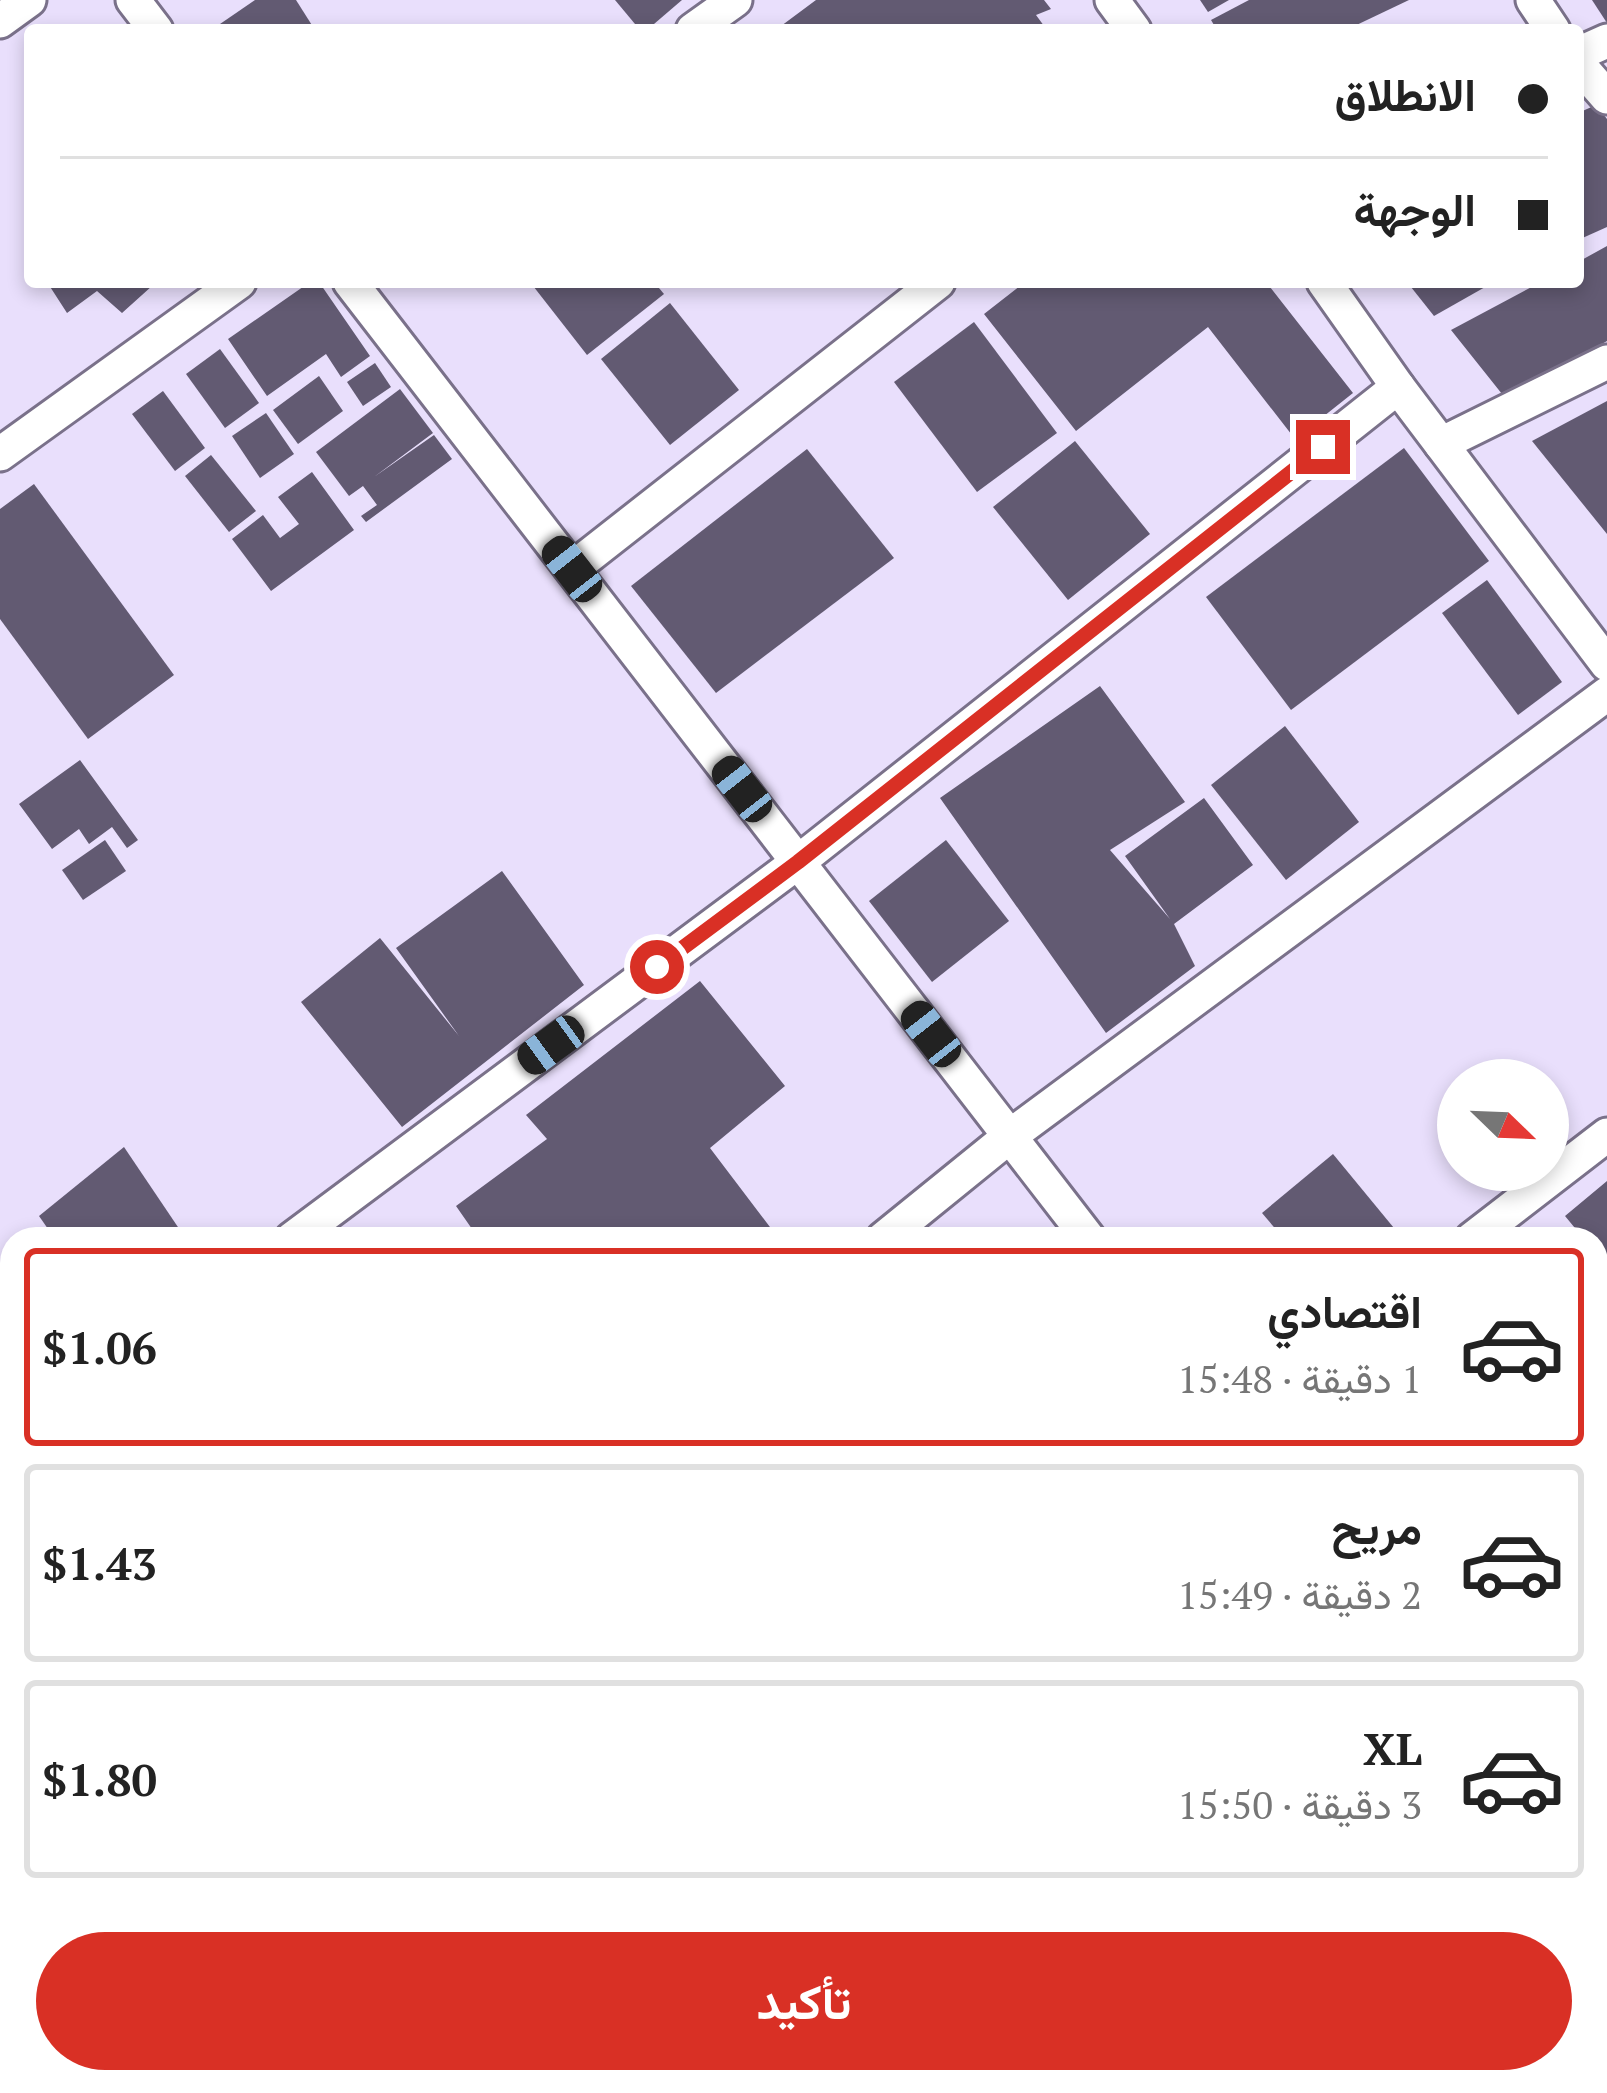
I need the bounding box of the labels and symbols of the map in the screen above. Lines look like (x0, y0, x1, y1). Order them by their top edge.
route end (1296, 420, 1350, 474)
car (536, 530, 608, 608)
car (706, 750, 778, 828)
route start (630, 940, 684, 994)
car (895, 995, 967, 1073)
car (511, 1009, 591, 1081)
north arrow (1437, 1059, 1569, 1191)

